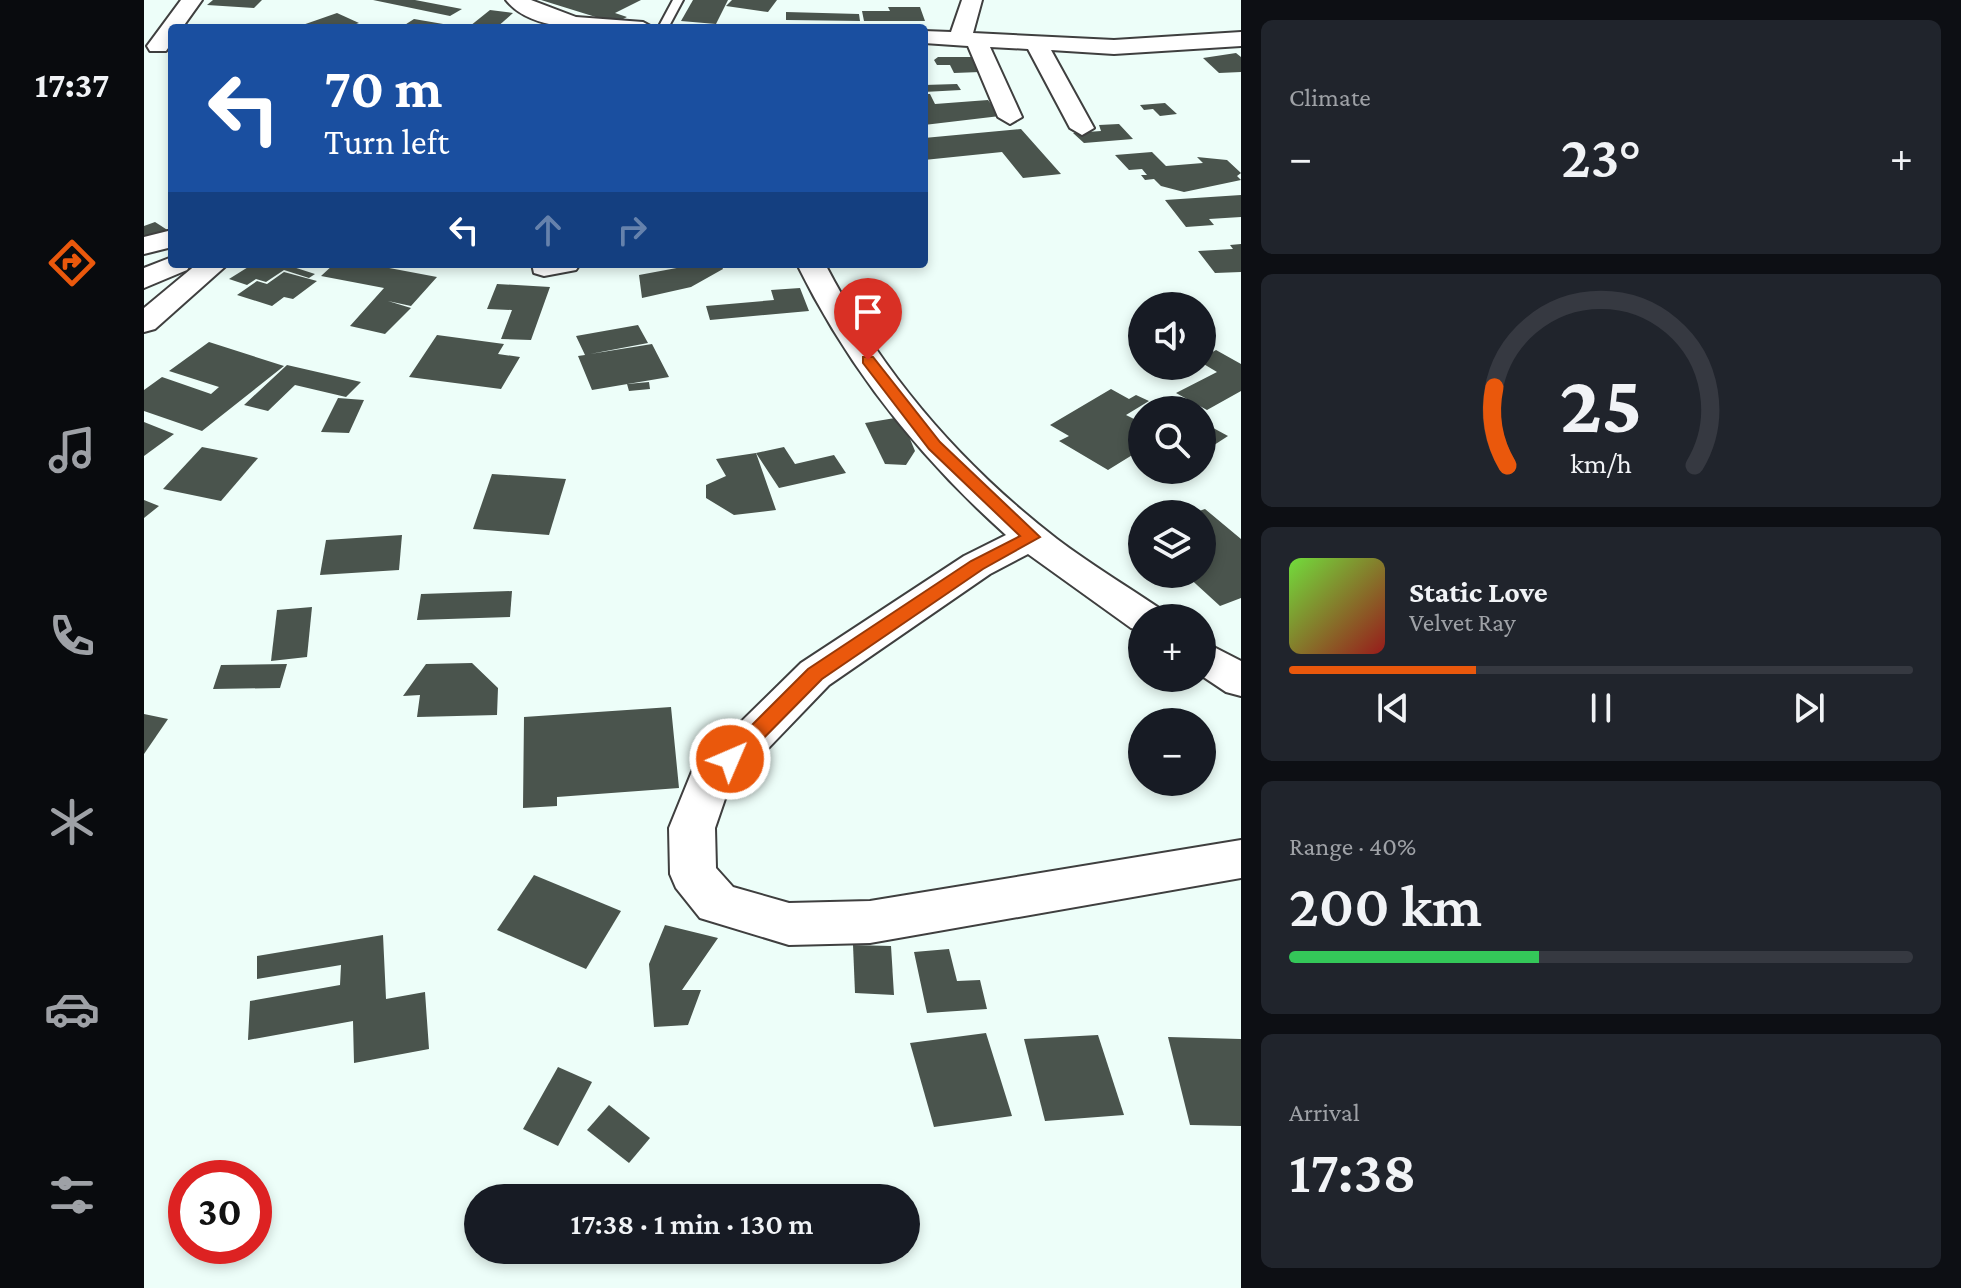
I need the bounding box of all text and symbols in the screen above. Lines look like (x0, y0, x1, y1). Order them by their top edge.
icon: left (192, 56, 296, 160)
text: 70 m (324, 57, 443, 119)
text: 17:37 (35, 65, 109, 105)
text: Climate (1289, 83, 1371, 112)
text: Turn left (324, 122, 449, 162)
text: 23° (1561, 123, 1641, 190)
text: − (1289, 133, 1312, 181)
text: + (1890, 133, 1913, 181)
icon: left (442, 208, 486, 252)
icon: ahead (526, 208, 570, 252)
icon: right (610, 208, 654, 252)
icon: directions (44, 235, 100, 291)
pin (834, 278, 902, 360)
icon: arrive (846, 290, 890, 334)
map controls (1128, 292, 1216, 796)
button: sound (1128, 292, 1216, 380)
text: 25 (1559, 357, 1643, 450)
button: search (1128, 396, 1216, 484)
icon: music (44, 422, 100, 478)
text: km/h (1570, 448, 1632, 480)
button: layers (1128, 500, 1216, 588)
text: Static Love (1409, 575, 1548, 608)
button: + (1128, 604, 1216, 692)
icon: phone (44, 608, 100, 664)
text: Velvet Ray (1409, 608, 1516, 637)
icon: previous (1371, 686, 1415, 730)
icon: pause (1579, 686, 1623, 730)
icon: next (1787, 686, 1831, 730)
button: − (1128, 708, 1216, 796)
position arrow (688, 717, 772, 801)
icon: climate (44, 794, 100, 850)
text: Range · 40% (1289, 832, 1416, 861)
text: 200 km (1289, 872, 1482, 939)
icon: car (44, 981, 100, 1037)
text: Arrival (1289, 1098, 1360, 1127)
text: 17:38 (1289, 1138, 1416, 1205)
speed limit sign: 30 (168, 1160, 272, 1264)
icon: filters (44, 1167, 100, 1223)
text: 17:38 · 1 min · 130 m (570, 1207, 814, 1240)

